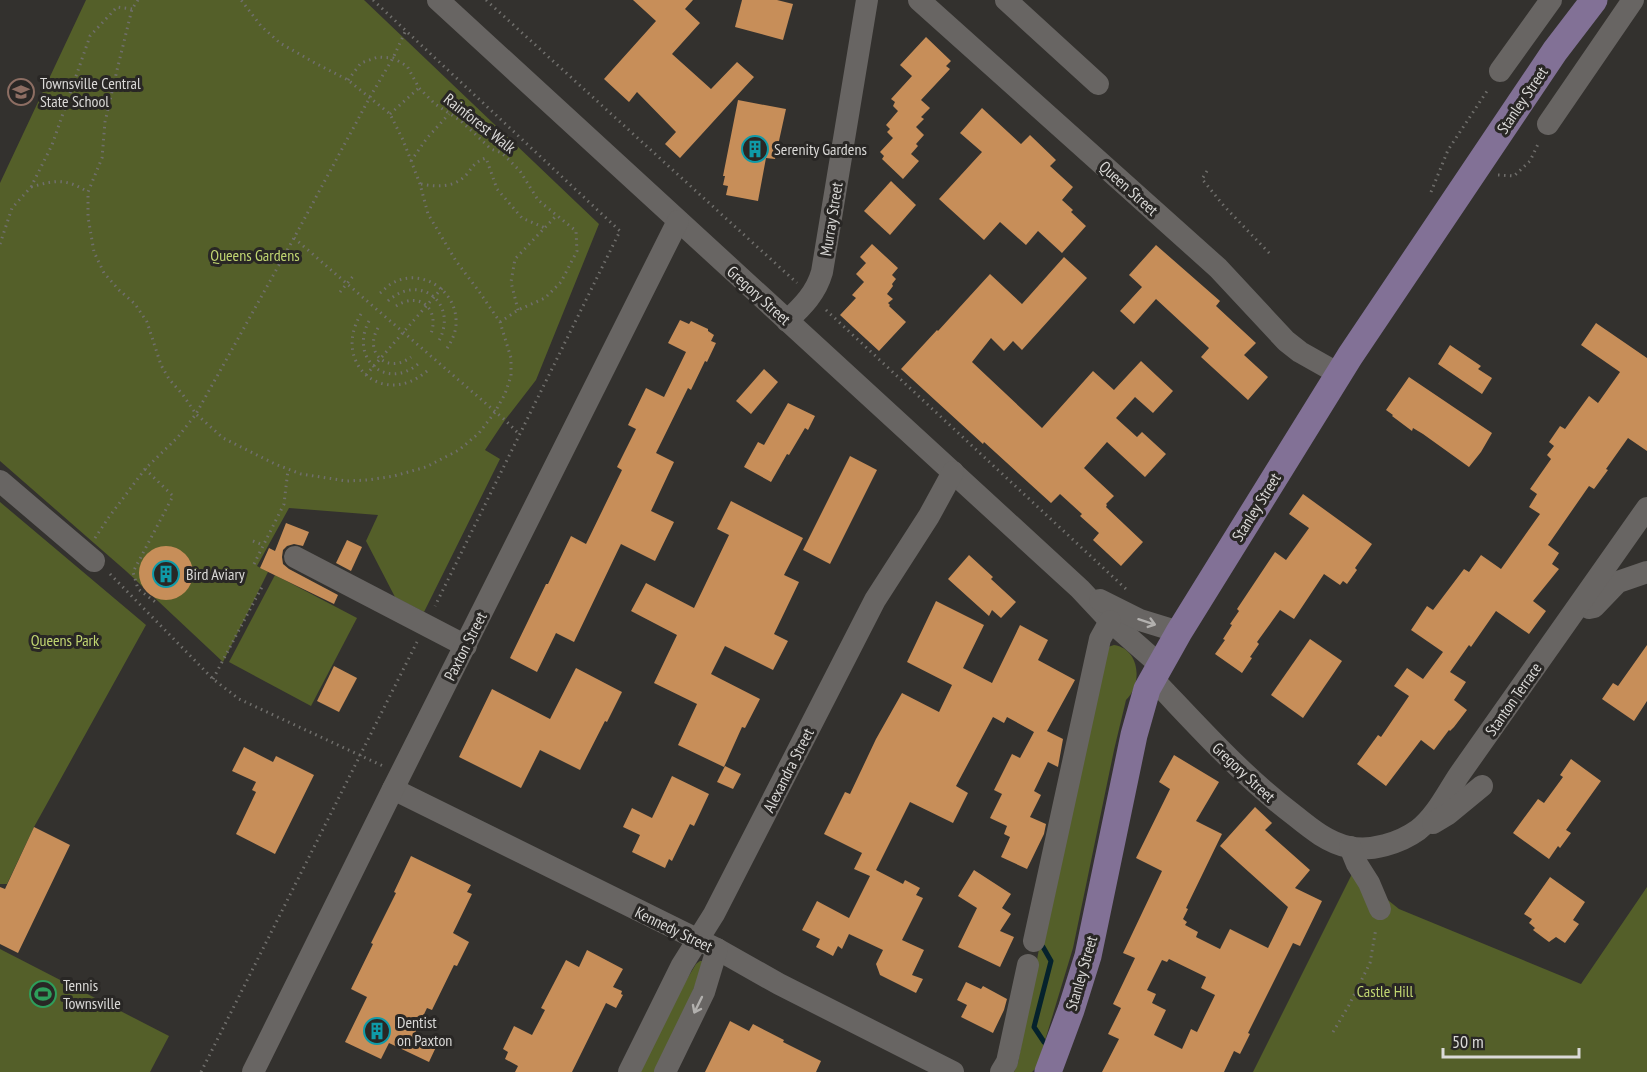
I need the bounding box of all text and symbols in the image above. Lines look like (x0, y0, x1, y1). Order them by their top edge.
street label: Stanley Street (1492, 62, 1552, 137)
place label: Townsville Central State School (40, 73, 141, 111)
school or university icon: Townsville Central State School (6, 77, 36, 107)
street label: Rainforest Walk (440, 89, 521, 158)
building icon: Serenity Gardens (740, 134, 770, 164)
place label: Serenity Gardens (774, 139, 867, 159)
street label: Queen Street (1095, 156, 1163, 220)
street label: Murray Street (815, 180, 847, 257)
park label: Queens Gardens (210, 245, 300, 265)
street label: Gregory Street (723, 261, 795, 329)
street label: Stanley Street (1227, 469, 1285, 545)
building icon: Bird Aviary (151, 559, 181, 589)
place label: Bird Aviary (186, 564, 245, 584)
street label: Paxton Street (439, 608, 491, 684)
one-way arrow (1137, 618, 1156, 629)
park label: Queens Park (31, 630, 100, 650)
street label: Stanton Terrace (1480, 658, 1546, 740)
street label: Alexandra Street (758, 724, 818, 815)
street label: Gregory Street (1208, 738, 1280, 807)
street label: Kennedy Street (632, 902, 716, 957)
street label: Stanley Street (1061, 933, 1101, 1013)
place label: Tennis Townsville (63, 975, 121, 1013)
sports icon: Tennis Townsville (28, 979, 58, 1009)
park label: Castle Hill (1357, 981, 1414, 1001)
one-way arrow (692, 995, 703, 1013)
place label: Dentist on Paxton (397, 1012, 452, 1050)
building icon: Dentist on Paxton (362, 1016, 392, 1046)
scale bar (1443, 1021, 1580, 1059)
text: 50 m (1452, 1030, 1484, 1053)

